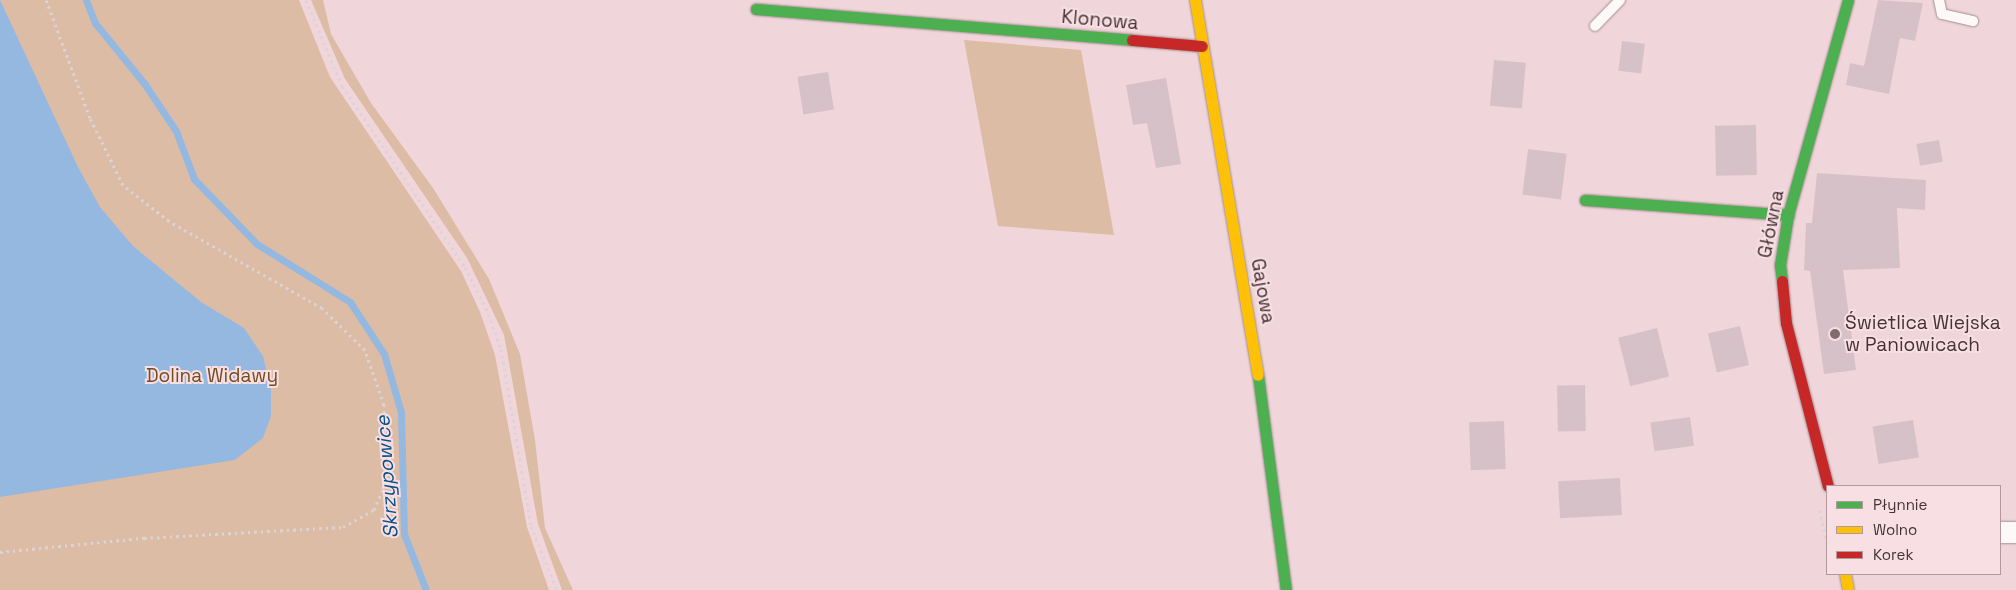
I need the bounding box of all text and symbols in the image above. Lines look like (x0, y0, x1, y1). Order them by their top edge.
street label: Klonowa (1061, 5, 1139, 35)
street label: Główna (1753, 188, 1789, 260)
street label: Gajowa (1246, 257, 1280, 325)
place label: Świetlica Wiejska w Paniowicach (1845, 312, 2001, 356)
marker: Świetlica Wiejska w Paniowicach (1829, 328, 1841, 340)
park label: Dolina Widawy (146, 365, 278, 387)
water label: Skrzypowice (371, 415, 403, 539)
legend (1826, 485, 2001, 575)
text: Płynnie (1873, 495, 1927, 514)
text: Wolno (1873, 520, 1917, 539)
text: Korek (1873, 545, 1913, 564)

